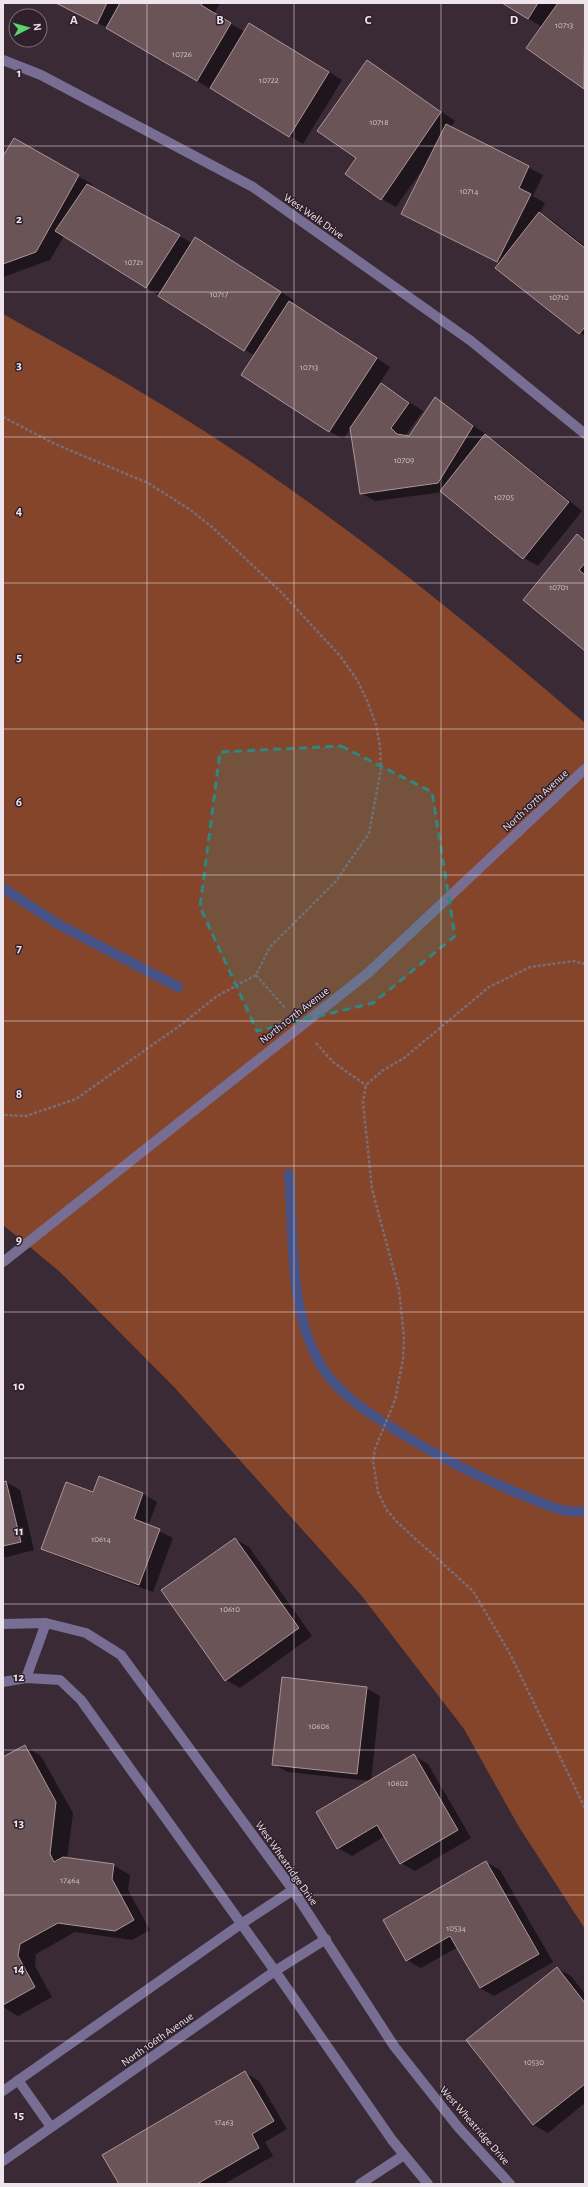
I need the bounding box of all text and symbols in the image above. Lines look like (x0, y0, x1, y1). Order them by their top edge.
north arrow (8, 8, 48, 48)
text: A (70, 14, 78, 27)
text: B (216, 14, 224, 27)
text: C (365, 14, 372, 27)
text: D (510, 14, 519, 27)
house number: 10713 (555, 21, 573, 30)
text: N (32, 23, 43, 31)
house number: 10726 (172, 50, 192, 59)
text: 1 (17, 67, 21, 80)
house number: 10722 (259, 76, 279, 85)
house number: 10718 (370, 118, 388, 127)
house number: 10714 (459, 187, 479, 196)
street label: West Welk Drive (282, 192, 346, 241)
text: 2 (16, 213, 22, 226)
house number: 10721 (125, 258, 143, 267)
house number: 10717 (210, 290, 228, 299)
house number: 10710 (549, 293, 569, 302)
text: 3 (16, 359, 22, 372)
house number: 10713 (300, 363, 318, 372)
house number: 10709 (394, 456, 414, 465)
house number: 10705 (494, 493, 514, 502)
text: 4 (16, 505, 23, 518)
house number: 10701 (549, 583, 569, 592)
text: 5 (16, 651, 22, 664)
street label: North 107th Avenue (501, 768, 570, 833)
text: 6 (16, 796, 22, 809)
text: 7 (16, 942, 22, 955)
street label: North 107th Avenue (258, 985, 331, 1046)
text: 8 (16, 1088, 22, 1101)
text: 9 (16, 1234, 22, 1247)
text: 10 (13, 1380, 25, 1393)
text: 11 (14, 1525, 24, 1538)
house number: 10614 (91, 1535, 111, 1544)
house number: 10610 (220, 1605, 240, 1614)
text: 12 (14, 1671, 24, 1684)
house number: 10606 (308, 1722, 330, 1731)
house number: 10602 (388, 1779, 408, 1788)
text: 13 (14, 1817, 25, 1830)
street label: West Wheatridge Drive (253, 1819, 320, 1907)
house number: 17464 (60, 1876, 81, 1885)
house number: 10534 (446, 1924, 466, 1933)
text: 14 (13, 1963, 25, 1976)
street label: North 106th Avenue (119, 2011, 195, 2068)
house number: 10530 (524, 2058, 544, 2067)
street label: West Wheatridge Drive (438, 2084, 512, 2167)
text: 15 (14, 2109, 25, 2122)
house number: 17463 (214, 2118, 234, 2127)

